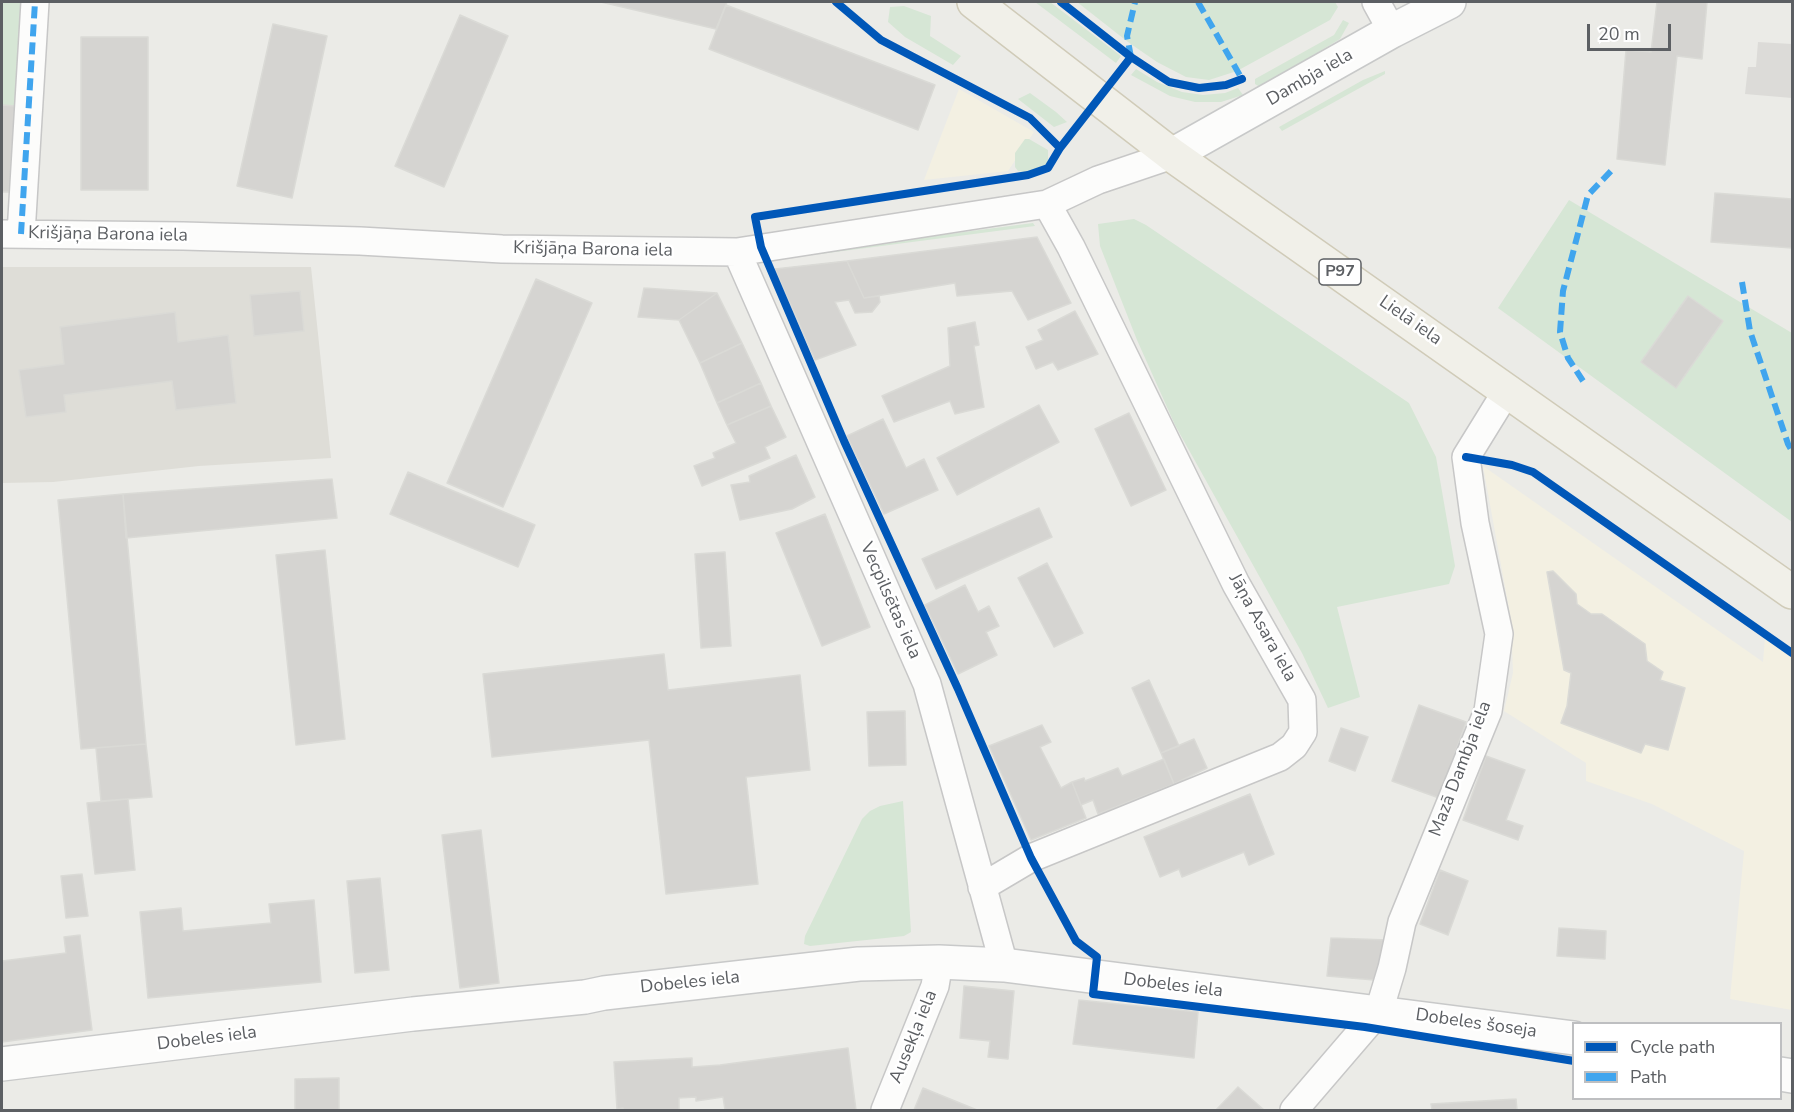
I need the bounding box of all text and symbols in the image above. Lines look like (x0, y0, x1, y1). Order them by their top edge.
scale bar (1590, 12, 1674, 50)
text: 20 m (1598, 22, 1640, 46)
street label: Dambja iela (1263, 45, 1357, 111)
street label: Krišjāņa Barona iela (28, 223, 188, 247)
street label: Krišjāņa Barona iela (513, 238, 673, 262)
road number: P97 (1319, 259, 1361, 285)
street label: Lielā iela (1374, 292, 1446, 350)
street label: Vecpilsētas iela (855, 539, 925, 663)
street label: Jāņa Asara iela (1223, 570, 1301, 686)
street label: Mazā Dambja iela (1425, 698, 1497, 840)
street label: Dobeles iela (639, 967, 741, 999)
street label: Dobeles iela (1122, 969, 1224, 1003)
street label: Ausekļa iela (886, 987, 942, 1087)
street label: Dobeles šoseja (1414, 1005, 1538, 1043)
street label: Dobeles iela (156, 1022, 258, 1056)
legend (1572, 1022, 1782, 1100)
text: Cycle path (1630, 1035, 1715, 1059)
text: Path (1630, 1065, 1667, 1089)

